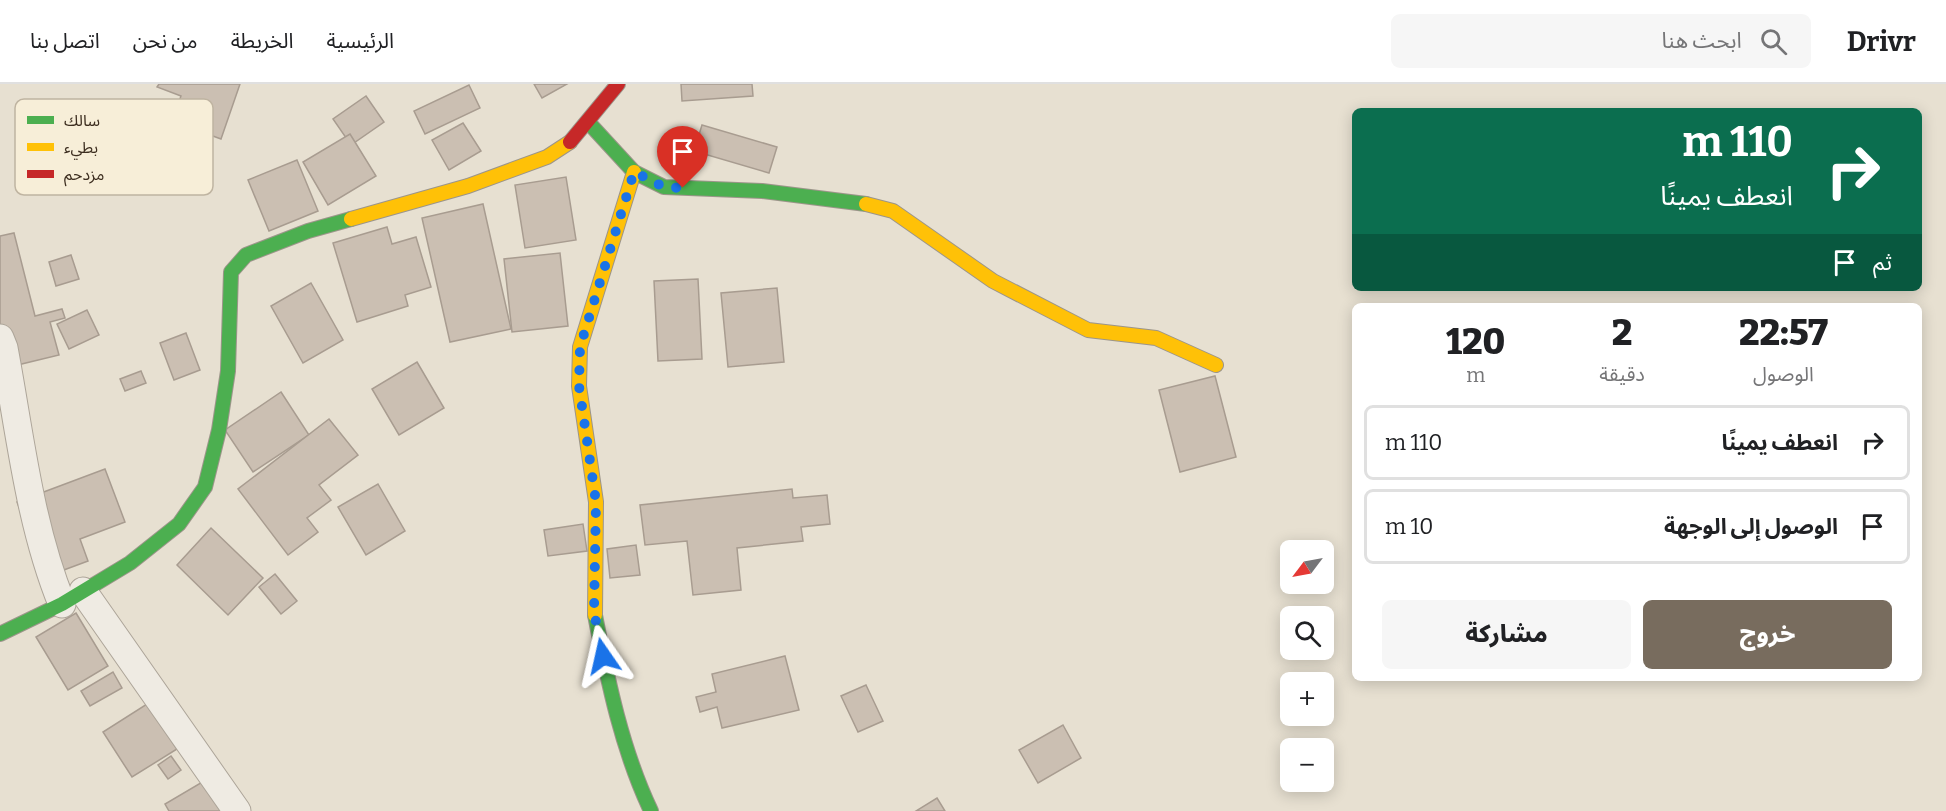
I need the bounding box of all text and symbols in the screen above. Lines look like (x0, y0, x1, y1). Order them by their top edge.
search box (1391, 14, 1811, 68)
icon: search (1757, 25, 1790, 58)
text: Drivr (1847, 25, 1916, 58)
text: ابحث هنا (1662, 27, 1742, 54)
text: اتصل بنا (30, 28, 100, 54)
text: من نحن (133, 28, 198, 54)
text: الخريطة (231, 28, 294, 54)
text: الرئيسية (327, 28, 394, 54)
legend (15, 99, 213, 195)
text: سالك (64, 111, 100, 130)
text: 110 m (1682, 117, 1793, 167)
pin (657, 126, 708, 188)
icon: right (1814, 132, 1892, 210)
icon: arrive (666, 135, 699, 168)
text: بطيء (64, 138, 98, 160)
text: مزدحم (64, 165, 104, 187)
text: انعطف يمينًا (1660, 180, 1793, 212)
icon: arrive (1828, 246, 1861, 279)
text: ثم (1873, 249, 1892, 276)
text: 2 (1612, 311, 1632, 355)
text: 22:57 (1739, 311, 1828, 355)
text: 120 (1446, 320, 1505, 364)
text: دقيقة (1599, 362, 1645, 386)
text: الوصول (1753, 362, 1814, 386)
text: m (1466, 363, 1485, 387)
icon: right (1856, 426, 1889, 459)
text: 110 m (1385, 429, 1442, 456)
text: انعطف يمينًا (1722, 429, 1838, 456)
icon: arrive (1856, 510, 1889, 543)
text: 10 m (1385, 513, 1433, 540)
text: الوصول إلى الوجهة (1664, 513, 1838, 540)
north arrow (1280, 540, 1334, 594)
map controls (1280, 540, 1334, 792)
button: مشاركة (1382, 600, 1631, 669)
button: خروج (1643, 600, 1892, 669)
button: search (1280, 606, 1334, 660)
position arrow (571, 624, 635, 688)
button: + (1280, 672, 1334, 726)
button: − (1280, 738, 1334, 792)

